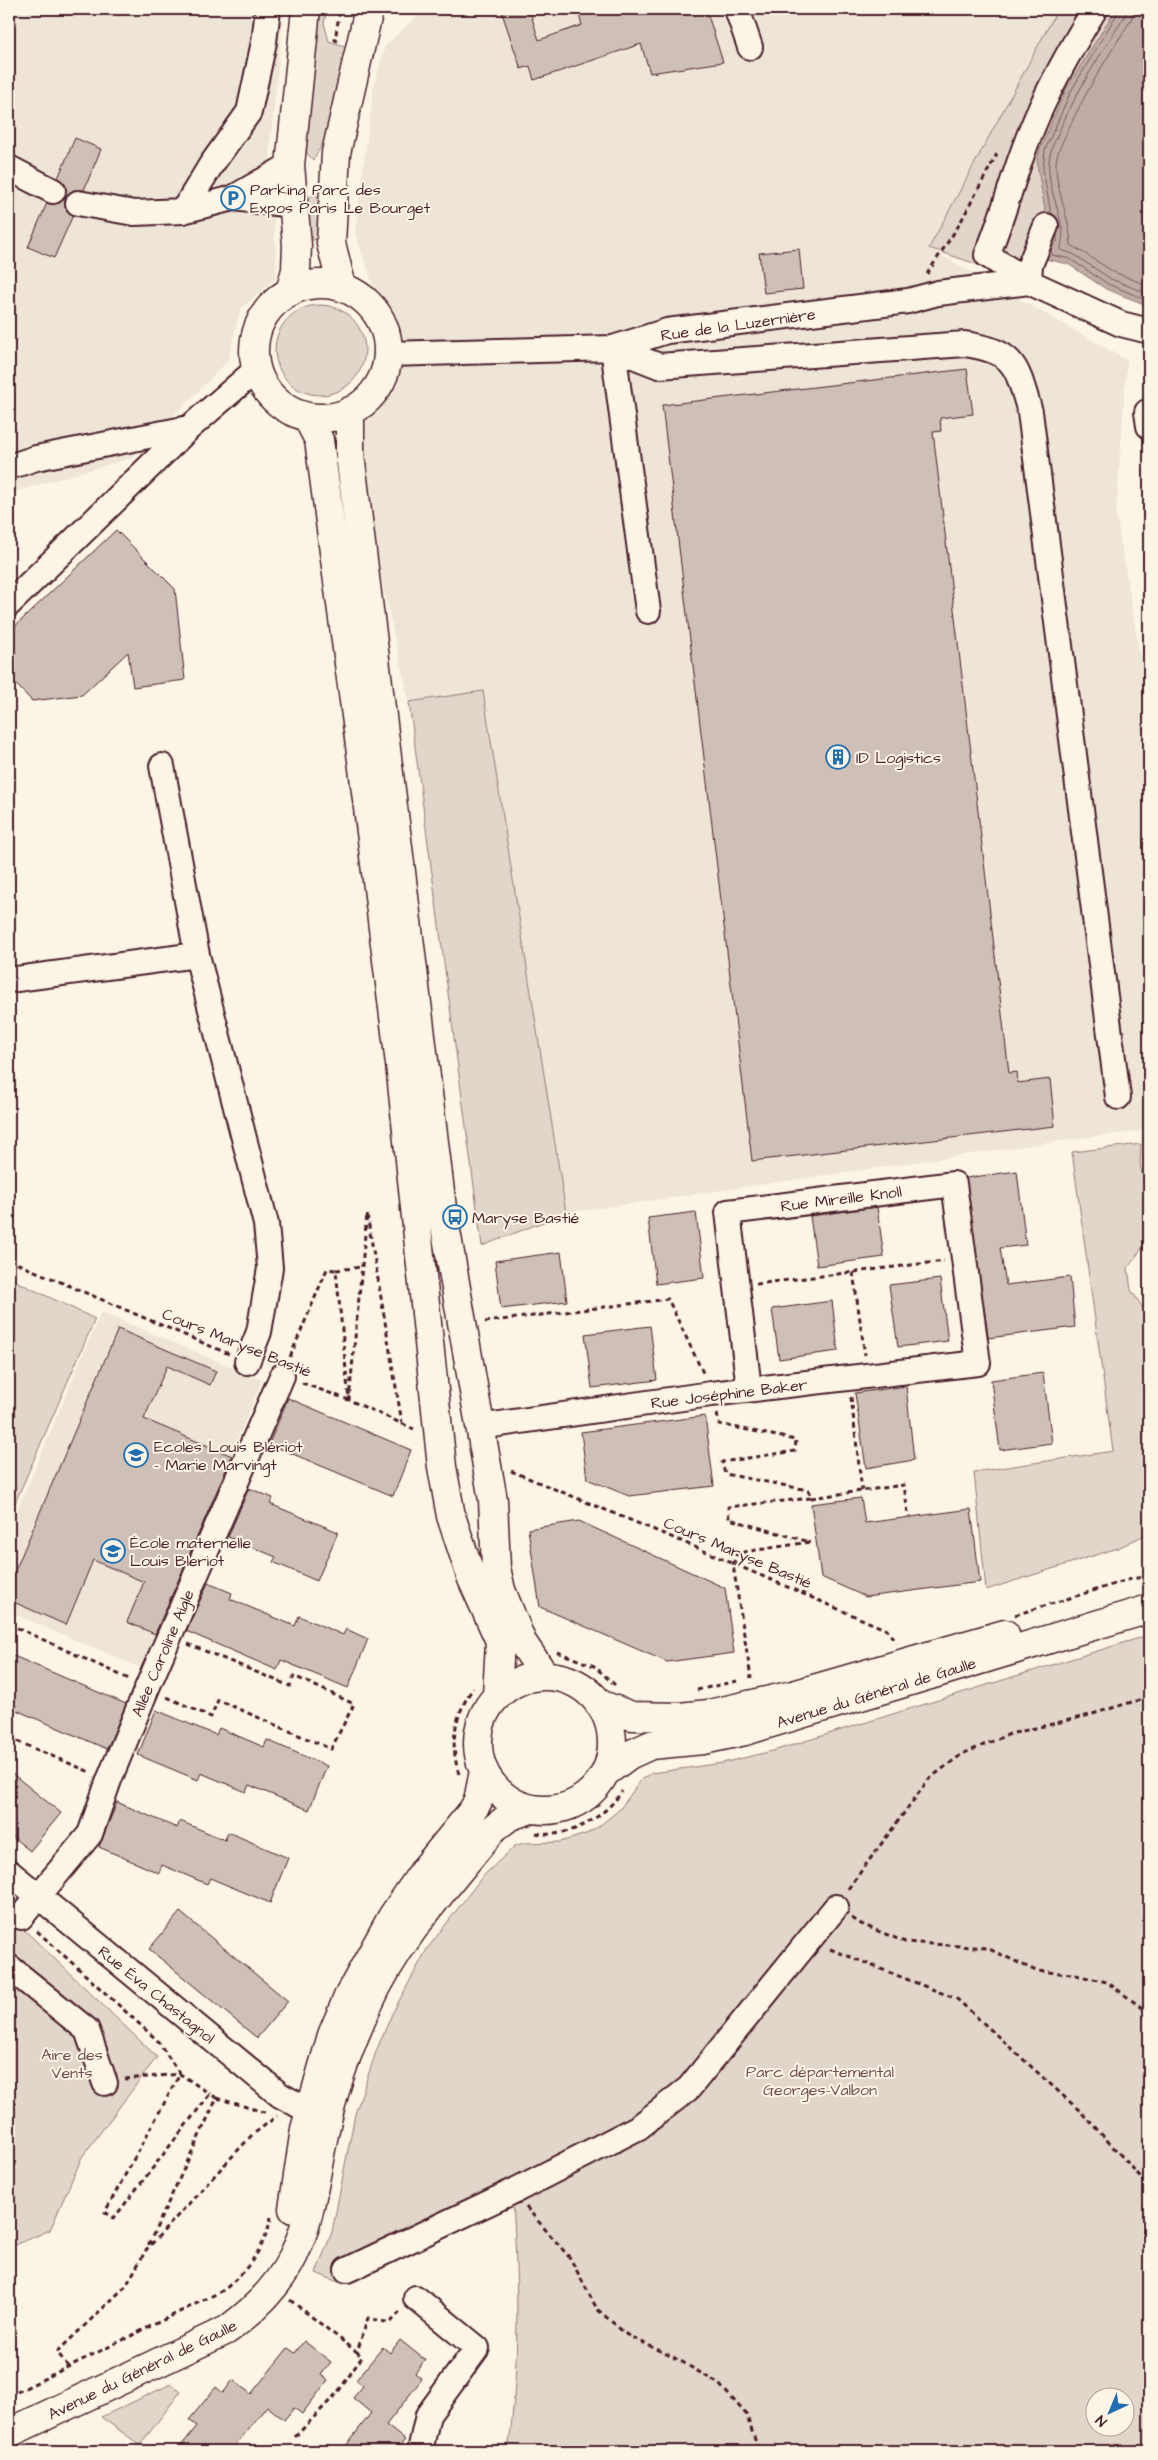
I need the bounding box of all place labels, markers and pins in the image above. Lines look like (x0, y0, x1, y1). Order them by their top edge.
place label: Parking Parc des Expos Paris Le Bourget (250, 179, 431, 220)
parking icon: Parking Parc des Expos Paris Le Bourget (220, 185, 246, 211)
building icon: ID Logistics (825, 744, 851, 770)
place label: ID Logistics (856, 747, 941, 770)
bus stop icon: Maryse Bastié (442, 1204, 468, 1230)
place label: Maryse Bastié (472, 1207, 580, 1230)
place label: Ecoles Louis Blériot - Marie Marvingt (154, 1436, 303, 1477)
school or university icon: Ecoles Louis Blériot - Marie Marvingt (123, 1442, 149, 1468)
place label: École maternelle Louis Bleriot (130, 1532, 251, 1572)
school or university icon: École maternelle Louis Bleriot (100, 1538, 126, 1564)

